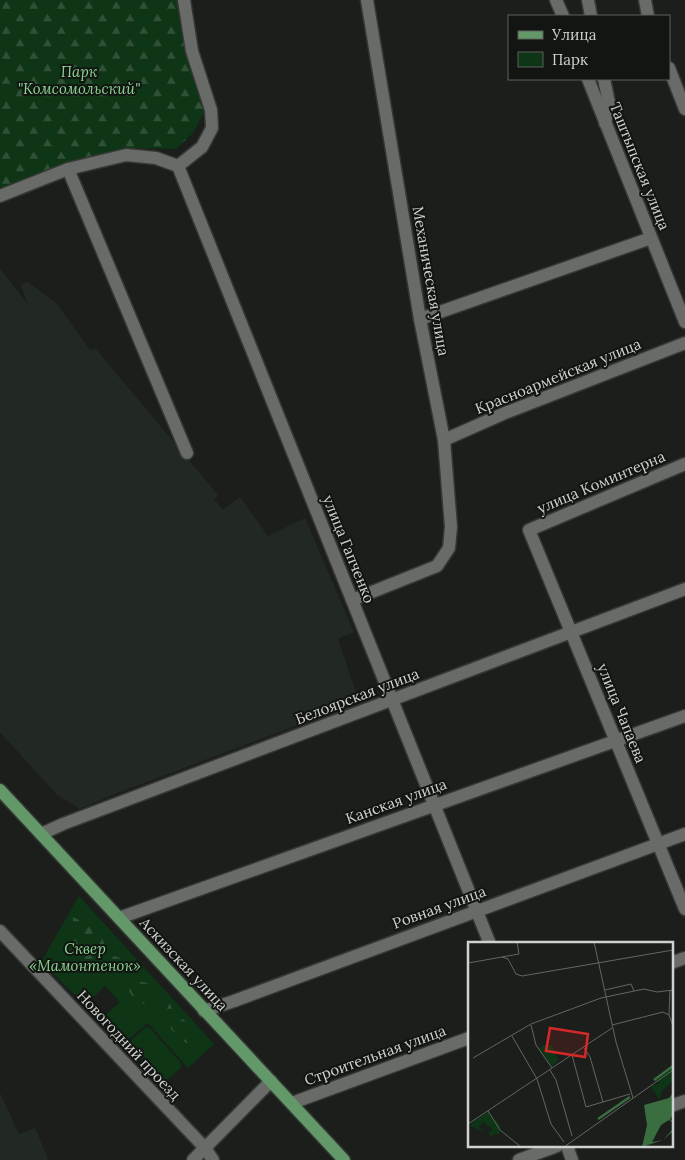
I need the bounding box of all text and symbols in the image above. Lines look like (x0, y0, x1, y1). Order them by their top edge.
legend (508, 15, 670, 80)
text: Улица (551, 25, 597, 44)
text: Парк (552, 50, 588, 69)
park label: Парк "Комсомольский" (18, 62, 140, 98)
street label: Таштыпская улица (606, 99, 674, 233)
street label: Механическая улица (408, 205, 454, 358)
street label: Красноармейская улица (472, 334, 644, 418)
street label: улица Коминтерна (534, 446, 668, 518)
street label: улица Гапченко (319, 492, 379, 606)
street label: улица Чапаева (593, 660, 651, 766)
street label: Белоярская улица (292, 664, 422, 728)
street label: Канская улица (343, 774, 449, 828)
street label: Ровная улица (390, 881, 489, 933)
street label: Аскизская улица (135, 913, 232, 1015)
park label: Сквер «Мамонтенок» (29, 939, 141, 975)
inset map (468, 942, 672, 1148)
street label: Новогодний проезд (73, 986, 185, 1104)
street label: Строительная улица (302, 1020, 449, 1089)

